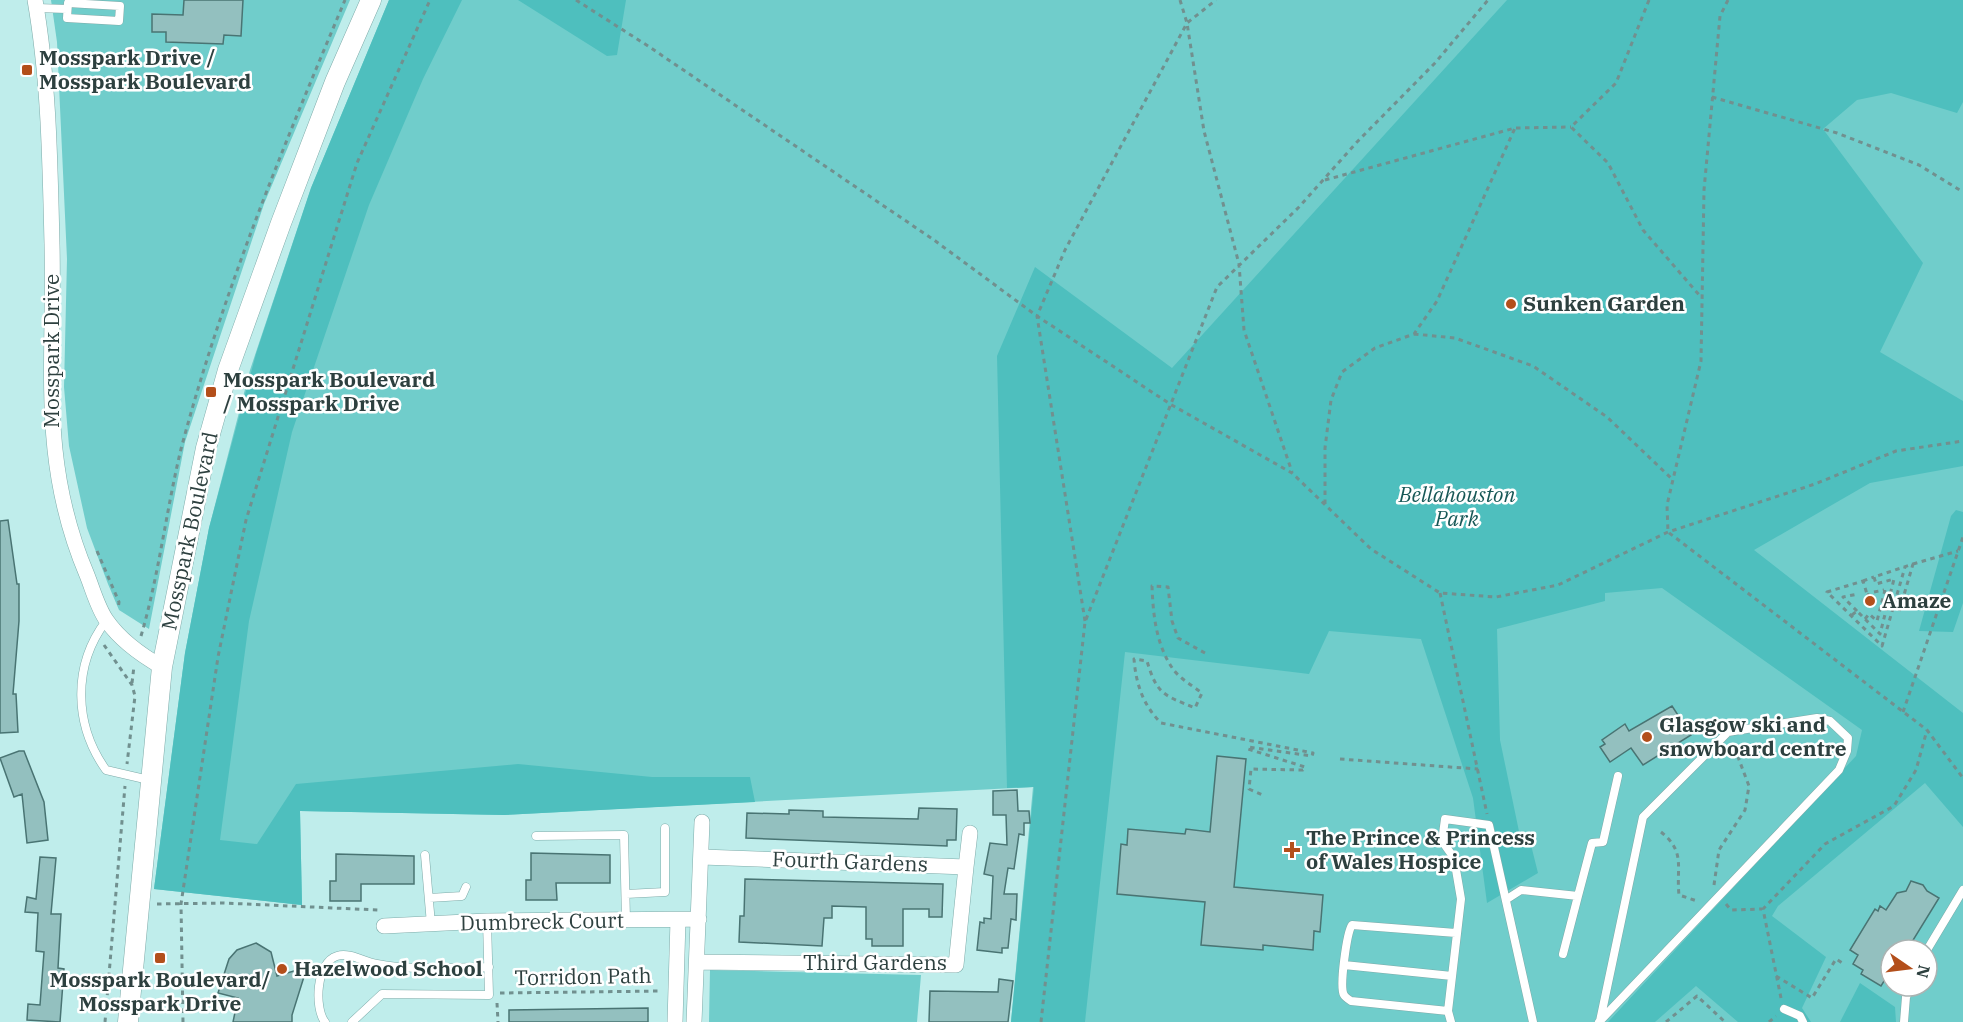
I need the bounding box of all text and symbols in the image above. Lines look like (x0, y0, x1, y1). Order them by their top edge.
place label: Mosspark Drive / Mosspark Boulevard (39, 43, 251, 95)
marker: Mosspark Drive / Mosspark Boulevard (20, 63, 34, 77)
street label: Mosspark Drive (37, 274, 65, 428)
place label: Sunken Garden (1523, 289, 1685, 317)
marker: Sunken Garden (1504, 297, 1518, 311)
place label: Mosspark Boulevard / Mosspark Drive (223, 365, 435, 417)
marker: Mosspark Boulevard / Mosspark Drive (204, 385, 218, 399)
street label: Mosspark Boulevard (154, 429, 224, 633)
park label: Bellahouston Park (1398, 480, 1515, 532)
place label: Amaze (1882, 586, 1952, 614)
marker: Amaze (1863, 594, 1877, 608)
place label: Glasgow ski and snowboard centre (1659, 710, 1847, 762)
marker: Glasgow ski and snowboard centre (1640, 730, 1654, 744)
place label: The Prince & Princess of Wales Hospice (1306, 823, 1535, 875)
marker: The Prince & Princess of Wales Hospice (1283, 841, 1301, 859)
street label: Fourth Gardens (772, 844, 928, 878)
street label: Dumbreck Court (460, 906, 624, 936)
north arrow (1879, 938, 1939, 998)
street label: Third Gardens (803, 948, 947, 976)
marker: Mosspark Boulevard/ Mosspark Drive (153, 951, 167, 965)
place label: Hazelwood School (294, 954, 483, 982)
street label: Torridon Path (514, 961, 652, 991)
marker: Hazelwood School (275, 962, 289, 976)
text: N (1912, 963, 1935, 980)
place label: Mosspark Boulevard/ Mosspark Drive (49, 965, 271, 1017)

